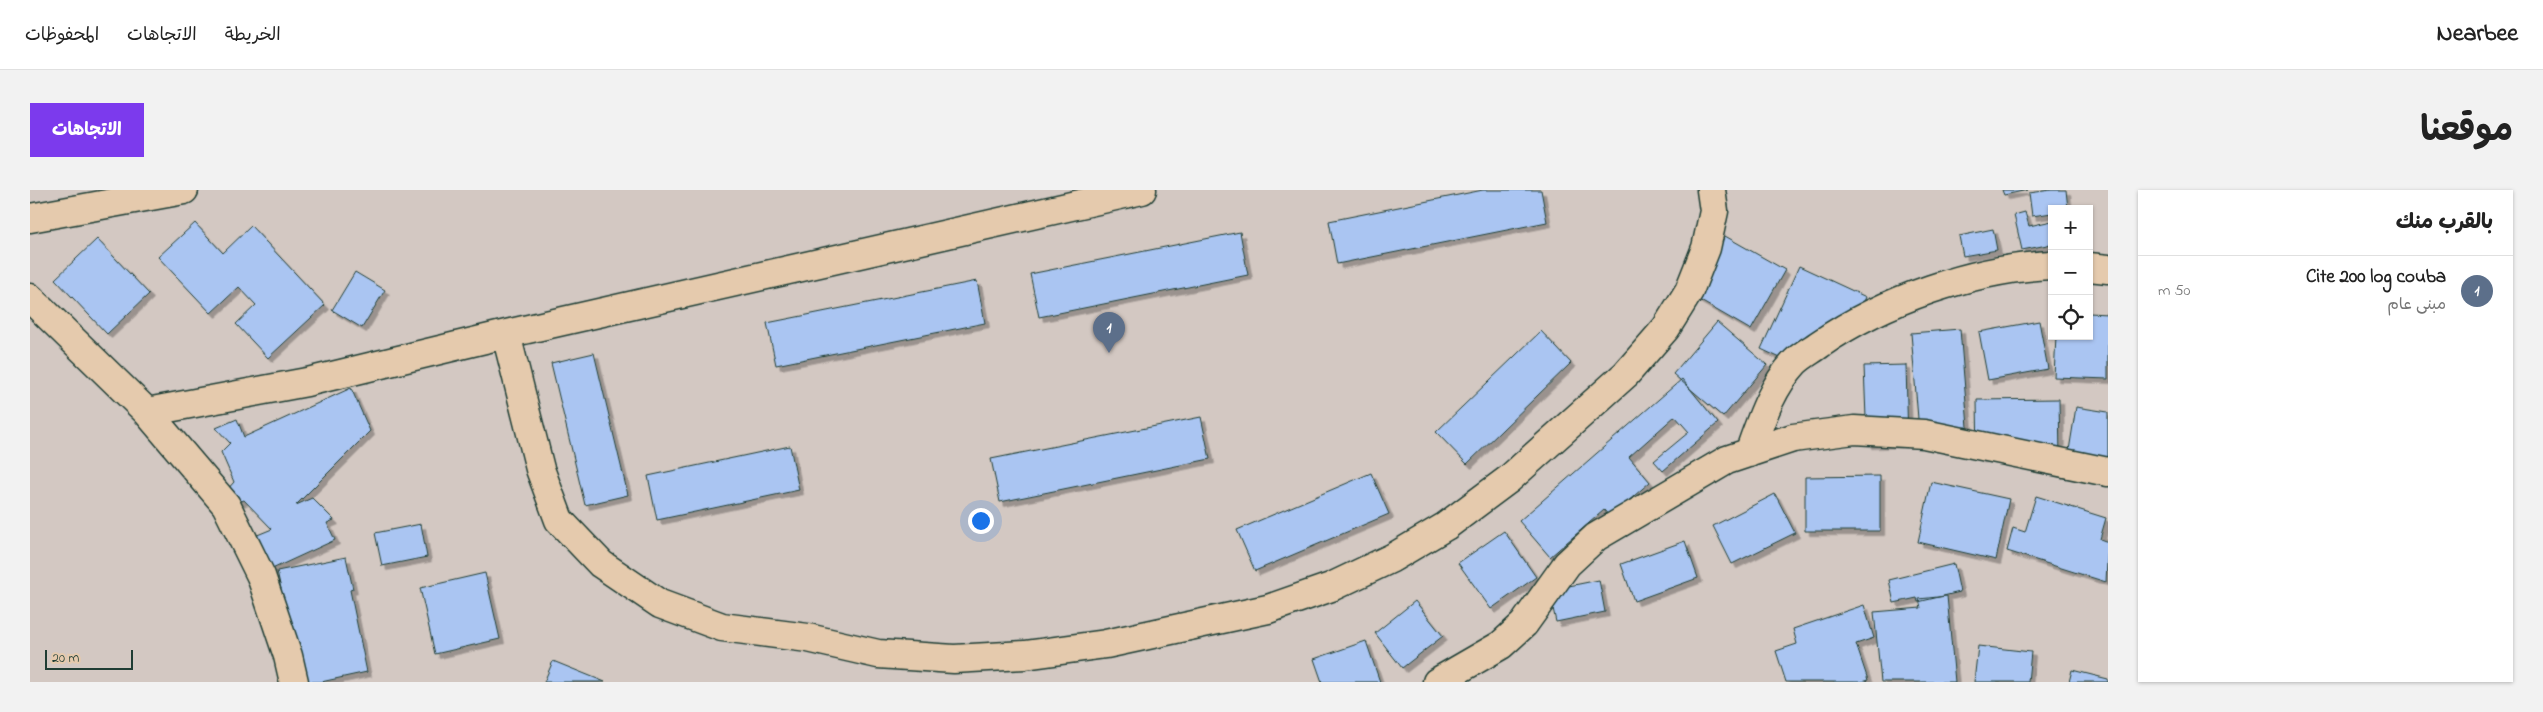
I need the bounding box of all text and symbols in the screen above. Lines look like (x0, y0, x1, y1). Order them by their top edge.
text: Nearbee (2436, 17, 2518, 52)
text: المحفوظات (25, 23, 99, 49)
text: الاتجاهات (127, 23, 197, 49)
text: الخريطة (225, 23, 281, 49)
button: الاتجاهات (30, 103, 144, 157)
text: موقعنا (2420, 106, 2513, 157)
map controls (2048, 205, 2093, 340)
button: + (2048, 205, 2093, 250)
text: بالقرب منك (2396, 208, 2493, 238)
button: − (2048, 250, 2093, 295)
text: Cite 200 log couba (2306, 264, 2446, 291)
text: 50 m (2158, 279, 2191, 303)
text: 1 (2474, 279, 2480, 303)
text: مبنى عام (2387, 293, 2446, 317)
button: locate (2048, 295, 2093, 340)
pin: 1 (1093, 312, 1125, 353)
your location (968, 508, 994, 534)
scale bar (45, 647, 132, 670)
text: 20 m (52, 648, 79, 669)

